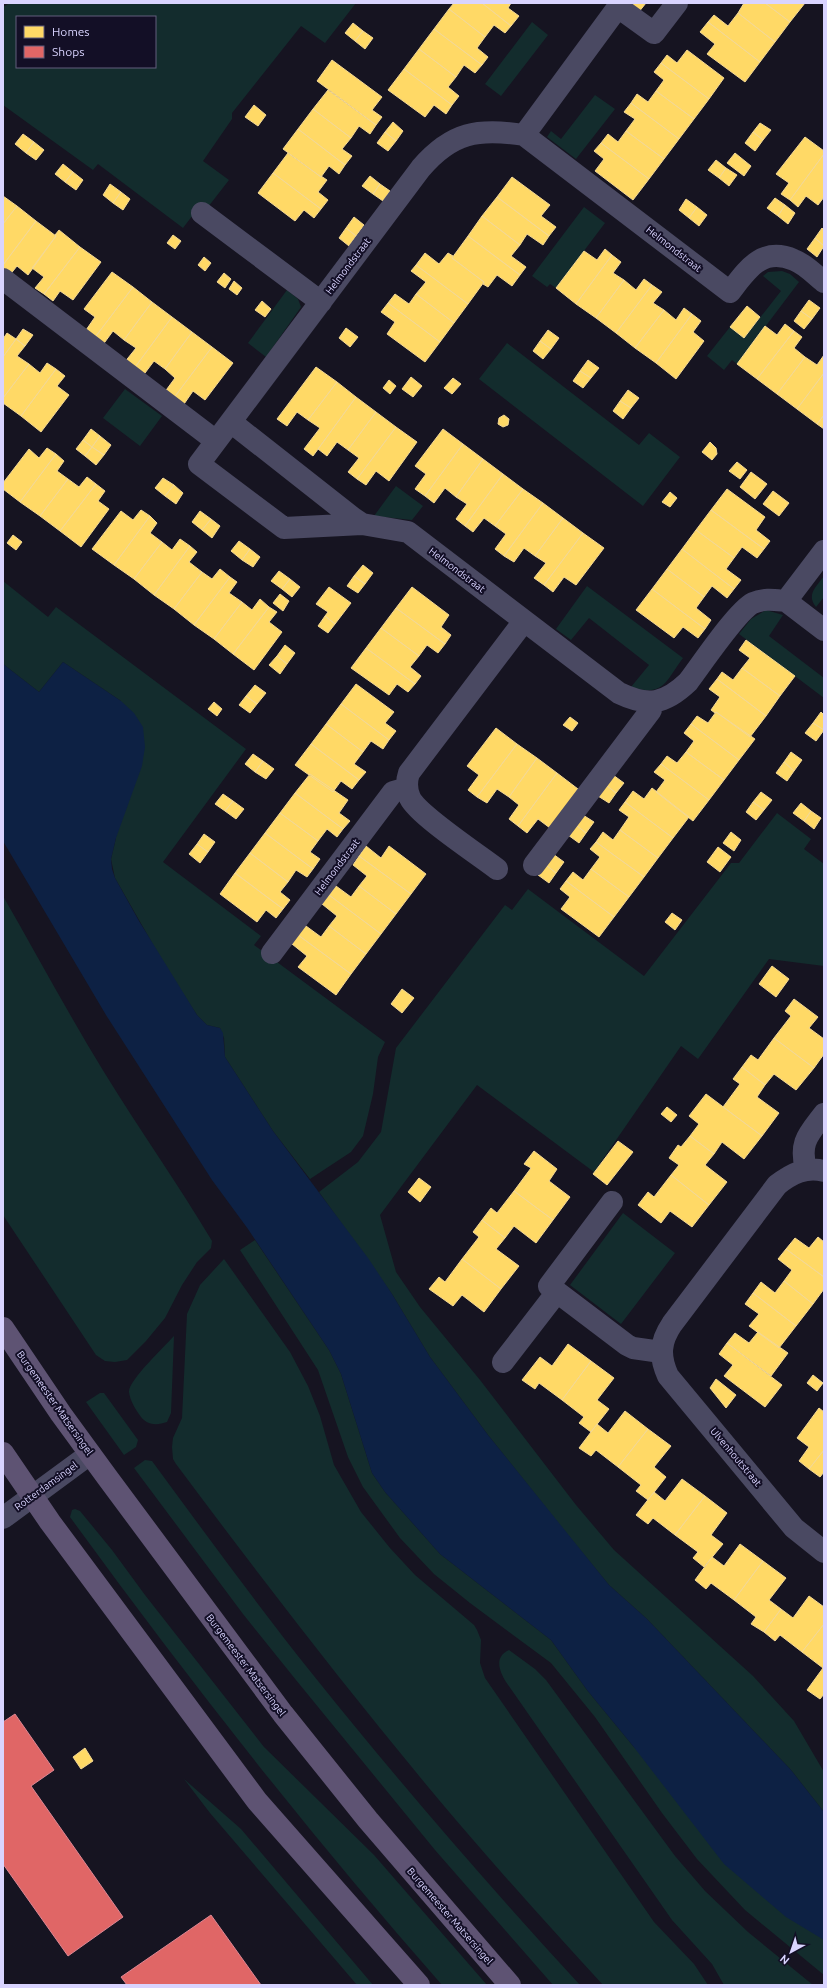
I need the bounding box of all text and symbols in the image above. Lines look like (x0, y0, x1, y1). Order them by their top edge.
legend (16, 16, 156, 68)
text: Homes (52, 25, 90, 38)
text: Shops (52, 45, 84, 58)
street label: Helmondstraat (644, 224, 704, 274)
street label: Helmondstraat (323, 236, 373, 296)
street label: Helmondstraat (427, 545, 487, 595)
street label: Helmondstraat (312, 837, 362, 897)
street label: Burgemeester Matsersingel (15, 1349, 95, 1457)
street label: Ulvenhoutstraat (708, 1426, 764, 1489)
street label: Rotterdamsingel (12, 1459, 80, 1513)
street label: Burgemeester Matsersingel (204, 1612, 288, 1718)
street label: Burgemeester Matsersingel (405, 1865, 495, 1967)
north arrow (771, 1932, 811, 1972)
text: N (778, 1952, 792, 1967)

